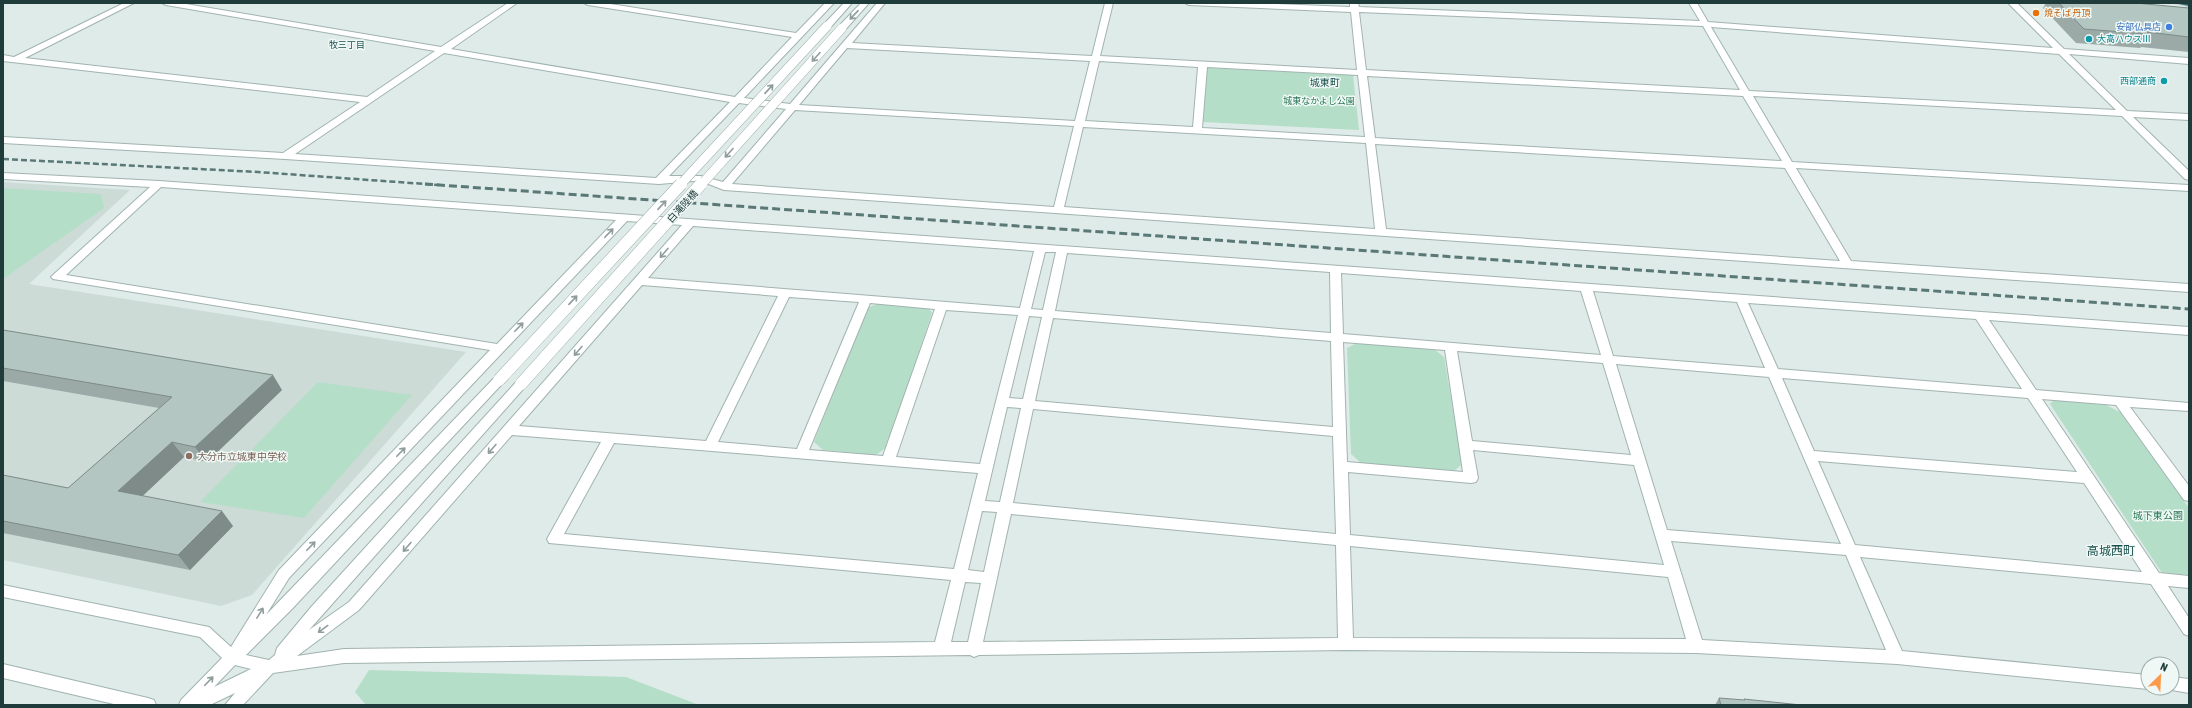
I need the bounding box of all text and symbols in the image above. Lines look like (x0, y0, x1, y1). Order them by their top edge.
marker: 焼そば 丹頂 (2031, 8, 2041, 18)
place label: 焼そば 丹頂 (2044, 8, 2091, 18)
one-way arrow (849, 10, 858, 21)
place label: 安部仏具店 (2116, 22, 2161, 32)
marker: 安部仏具店 (2164, 22, 2174, 32)
marker: 大高ハウスⅢ (2084, 34, 2094, 44)
place label: 大高ハウスⅢ (2097, 34, 2151, 44)
district label: 牧三丁目 (329, 40, 365, 50)
one-way arrow (811, 52, 821, 62)
place label: 西部通商 (2120, 76, 2156, 86)
marker: 西部通商 (2159, 76, 2169, 86)
district label: 城東町 (1310, 77, 1340, 88)
one-way arrow (764, 84, 774, 94)
park label: 城東なかよし公園 (1283, 96, 1355, 106)
one-way arrow (725, 148, 734, 158)
street label: 白滝陸橋 (665, 188, 700, 225)
one-way arrow (657, 200, 666, 210)
one-way arrow (604, 228, 614, 238)
one-way arrow (659, 248, 668, 259)
one-way arrow (569, 295, 578, 306)
one-way arrow (514, 322, 524, 332)
one-way arrow (573, 346, 583, 356)
one-way arrow (488, 444, 497, 454)
one-way arrow (396, 447, 406, 457)
marker: 大分市立城東中学校 (184, 451, 194, 461)
place label: 大分市立城東中学校 (197, 451, 287, 462)
park label: 城下東公園 (2133, 510, 2183, 521)
one-way arrow (306, 541, 316, 551)
one-way arrow (402, 541, 411, 552)
district label: 高城西町 (2087, 544, 2135, 558)
one-way arrow (256, 608, 264, 619)
one-way arrow (317, 625, 328, 633)
north arrow (2140, 656, 2180, 696)
text: N (2159, 660, 2169, 674)
one-way arrow (204, 676, 214, 686)

